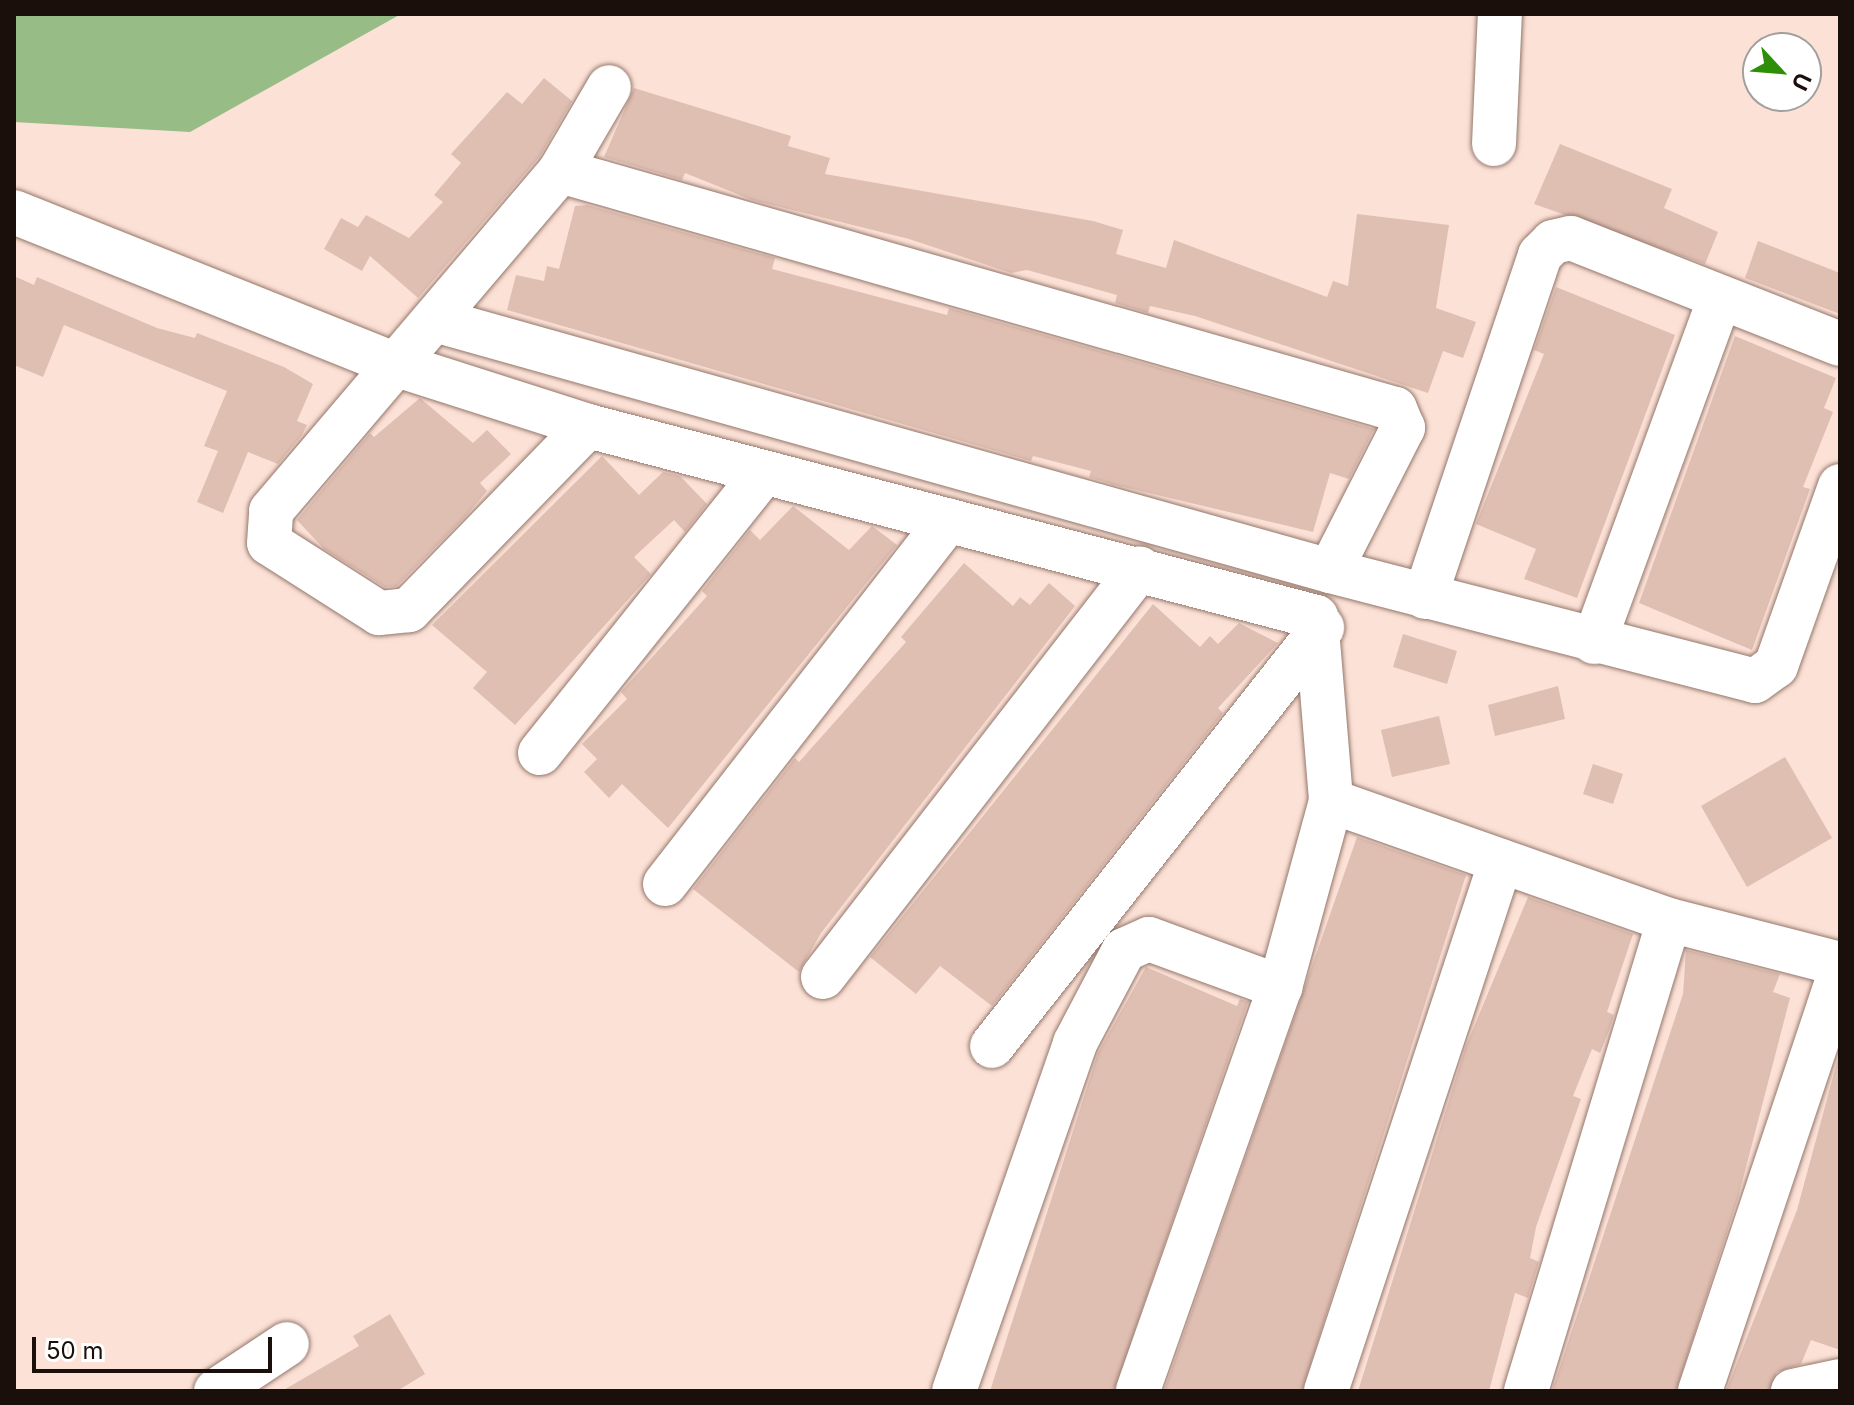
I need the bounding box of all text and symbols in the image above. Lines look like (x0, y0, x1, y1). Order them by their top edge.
north arrow (1742, 32, 1822, 112)
text: U (1787, 69, 1817, 95)
scale bar (36, 1321, 276, 1371)
text: 50 m (46, 1336, 104, 1365)

